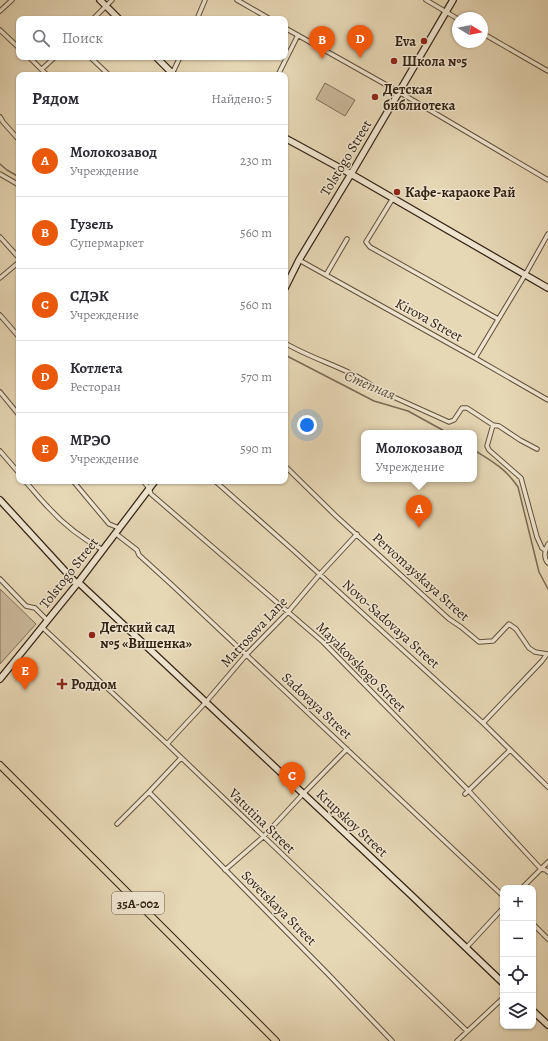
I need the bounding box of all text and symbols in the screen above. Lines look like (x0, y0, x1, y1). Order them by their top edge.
north arrow (452, 12, 488, 48)
search box (16, 16, 288, 60)
pin: D (347, 25, 373, 58)
pin: B (309, 26, 335, 59)
icon: search (30, 27, 52, 49)
text: Поиск (62, 28, 103, 48)
place label: Eva (395, 32, 416, 51)
marker: Eva (419, 36, 429, 46)
place label: Школа №5 (402, 52, 467, 71)
marker: Школа №5 (389, 56, 399, 66)
place label: Детская библиотека (383, 80, 456, 115)
text: Рядом (32, 87, 79, 110)
text: Найдено: 5 (211, 90, 272, 107)
marker: Детская библиотека (370, 92, 380, 102)
street label: Tolstogo Street (316, 116, 376, 200)
text: Молокозавод (70, 142, 157, 162)
text: A (41, 152, 49, 169)
text: 230 m (240, 152, 272, 169)
text: Учреждение (70, 162, 139, 179)
place label: Кафе-караоке Рай (405, 183, 516, 202)
marker: Кафе-караоке Рай (392, 187, 402, 197)
text: Гузель (70, 214, 113, 234)
text: B (41, 224, 49, 241)
text: 560 m (240, 224, 272, 241)
text: Супермаркет (70, 234, 144, 251)
text: СДЭК (70, 286, 109, 306)
street label: Kirova Street (392, 294, 466, 347)
text: C (41, 296, 49, 313)
text: 560 m (240, 296, 272, 313)
text: Учреждение (70, 306, 139, 323)
text: Котлета (70, 358, 123, 378)
water label: Степная (341, 365, 399, 405)
text: D (40, 368, 50, 385)
text: 570 m (241, 368, 272, 385)
text: Ресторан (70, 378, 121, 395)
your location (297, 415, 317, 435)
text: МРЭО (70, 430, 111, 450)
popup (361, 430, 477, 482)
text: Молокозавод (376, 438, 463, 458)
text: E (41, 440, 49, 457)
text: 590 m (240, 440, 272, 457)
text: Учреждение (70, 450, 139, 467)
text: Учреждение (376, 458, 444, 475)
pin: A (406, 495, 432, 528)
street label: Pervomayskaya Street (368, 528, 474, 626)
street label: Tolstogo Street (35, 533, 103, 613)
street label: Novo-Sadovaya Street (338, 575, 444, 673)
street label: Matrosova Lane (216, 592, 292, 672)
place label: Детский сад №5 «Вишенка» (100, 618, 192, 653)
street label: Mayakovskogo Street (312, 618, 411, 717)
marker: Детский сад №5 «Вишенка» (87, 630, 97, 640)
pin: E (12, 657, 38, 690)
street label: Sadovaya Street (278, 668, 357, 744)
place label: Роддом (71, 675, 117, 694)
marker: Роддом (56, 678, 68, 690)
pin: C (279, 762, 305, 795)
street label: Vatutina Street (224, 784, 300, 858)
street label: Krupskoy Street (312, 785, 392, 861)
street label: Sovetskaya Street (237, 866, 321, 950)
map controls (500, 885, 536, 1029)
button: + (500, 885, 536, 921)
road number: 35А-002 (112, 892, 164, 914)
button: − (500, 921, 536, 957)
button: locate (500, 957, 536, 993)
button: layers (500, 993, 536, 1029)

